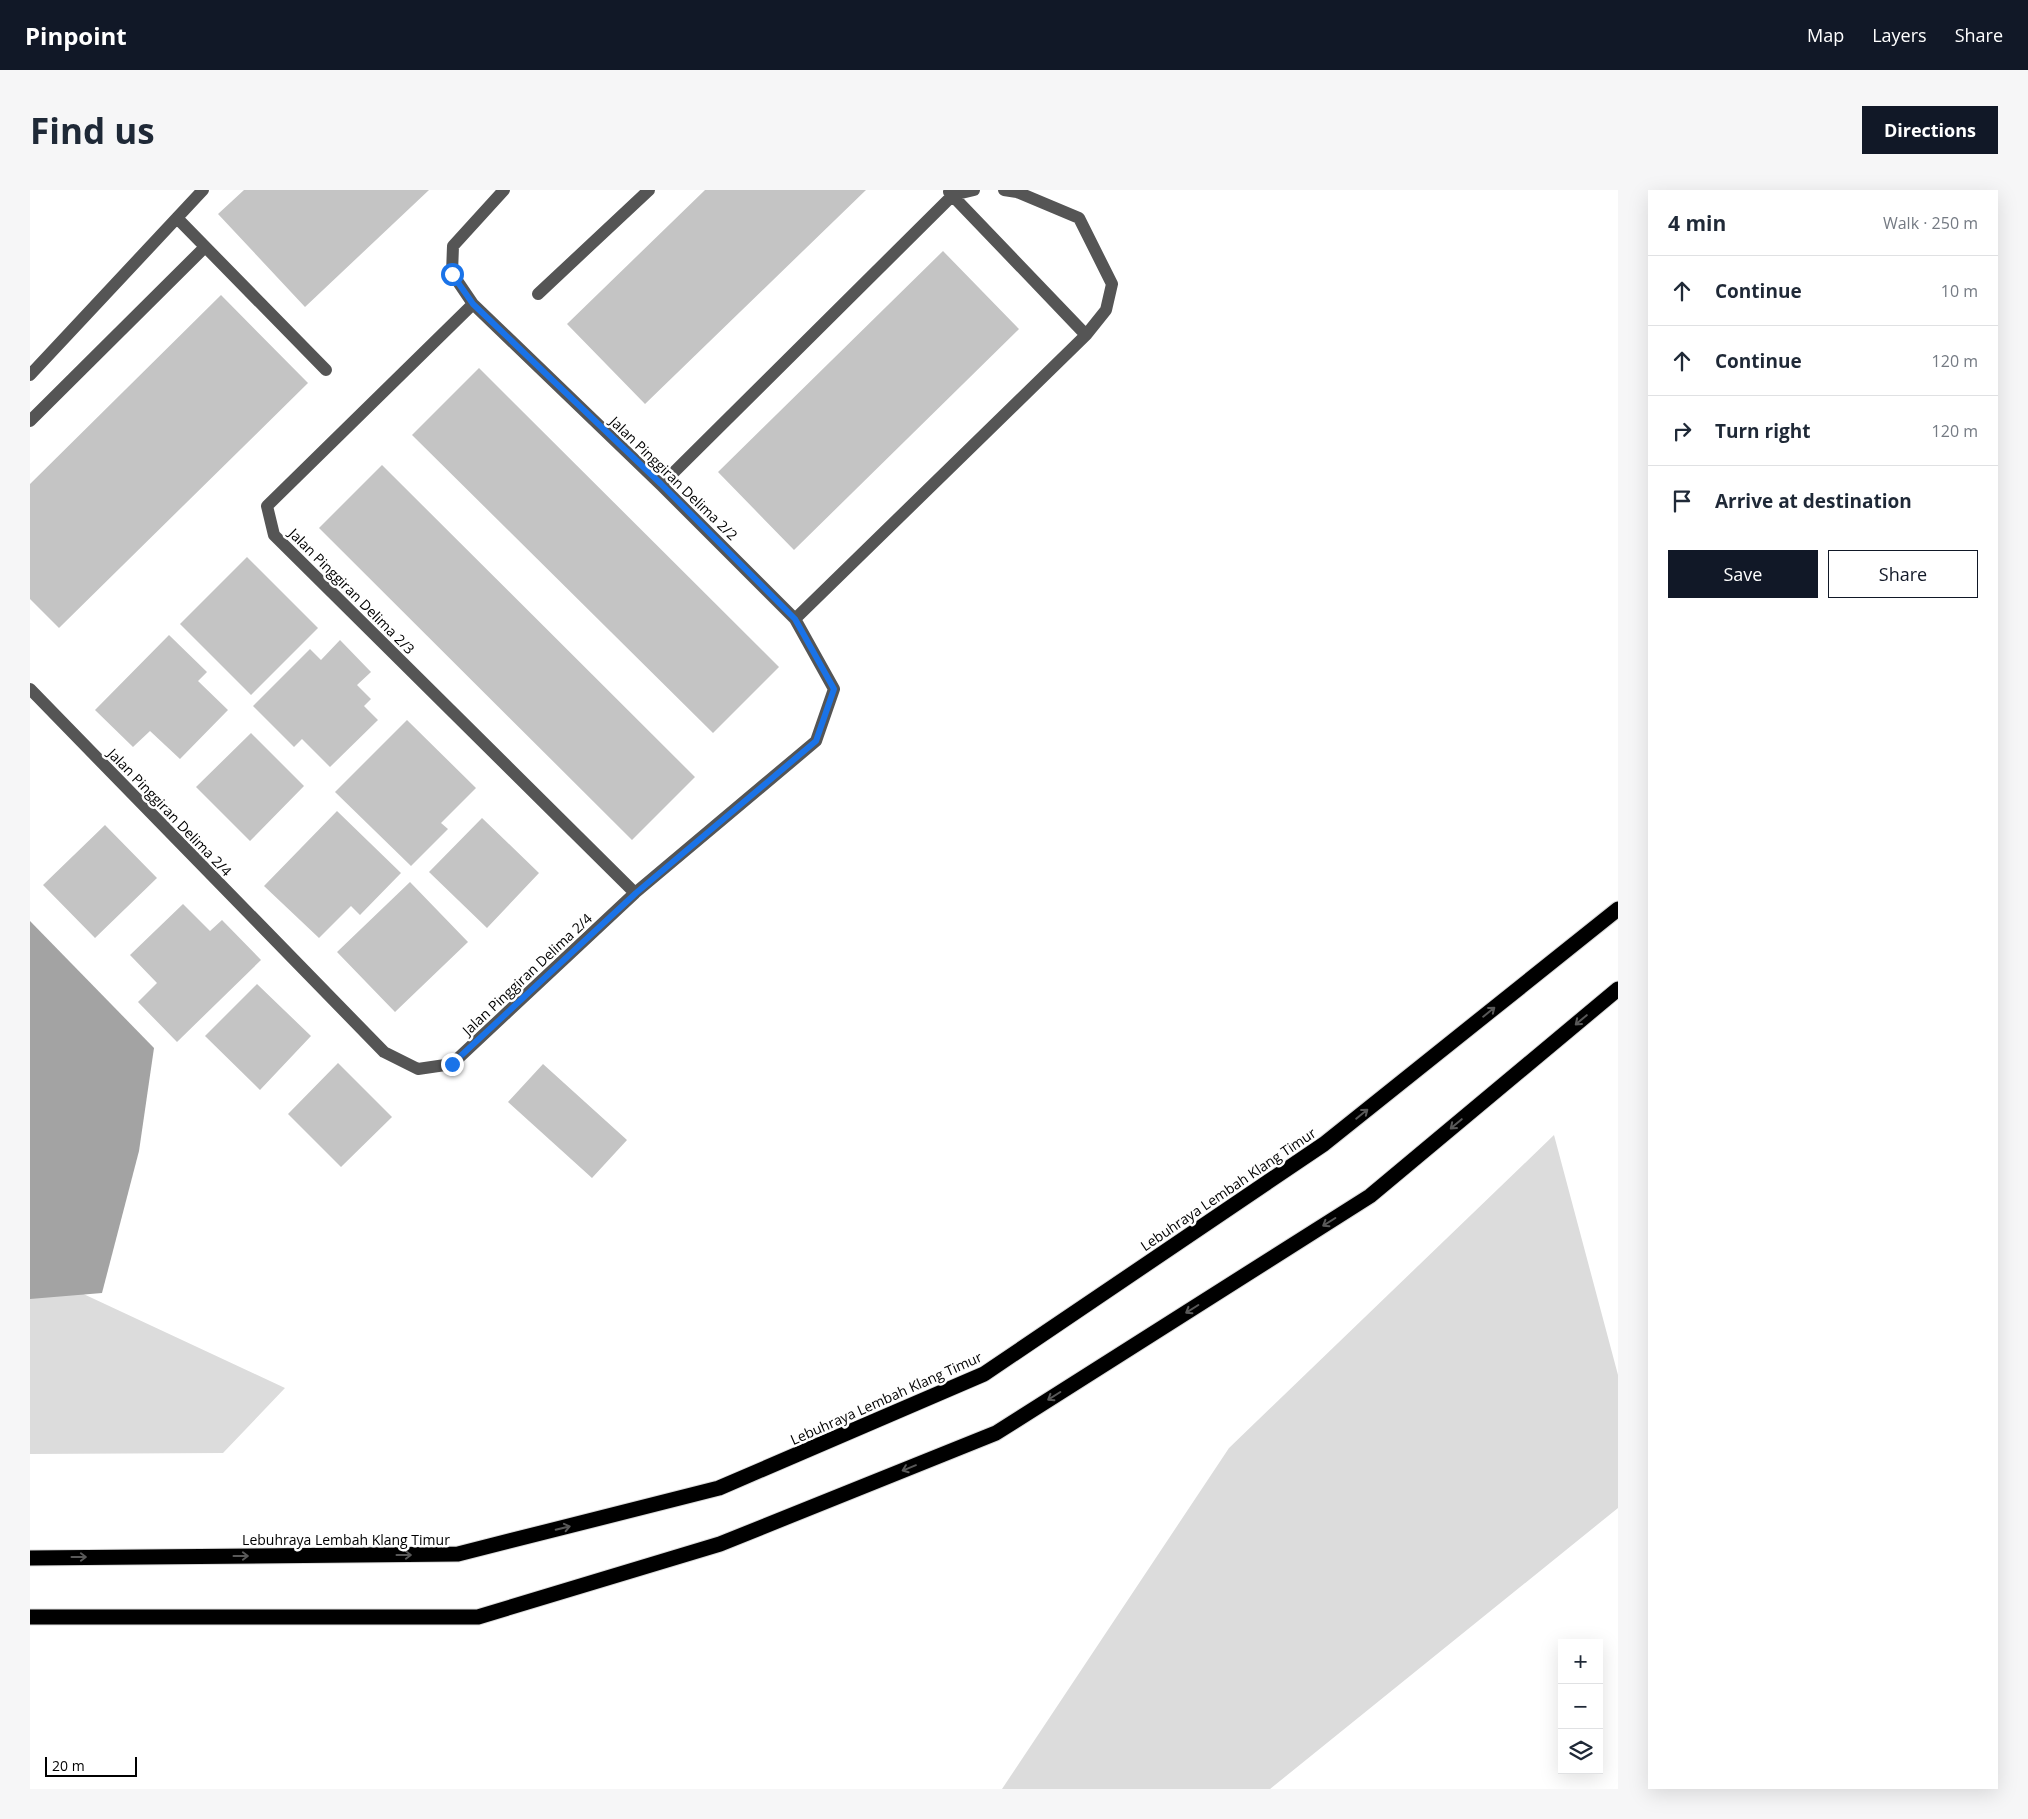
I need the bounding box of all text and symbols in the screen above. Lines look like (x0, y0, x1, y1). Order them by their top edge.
text: Pinpoint (25, 19, 127, 52)
text: Map (1807, 23, 1844, 47)
text: Layers (1872, 23, 1927, 47)
text: Share (1955, 23, 2003, 47)
button: Directions (1862, 106, 1998, 154)
text: Find us (30, 107, 155, 154)
text: 4 min (1668, 209, 1726, 237)
text: Walk · 250 m (1883, 212, 1978, 234)
route start (441, 263, 464, 286)
icon: ahead (1668, 277, 1696, 305)
text: Continue (1715, 278, 1802, 304)
text: 10 m (1941, 280, 1978, 302)
icon: ahead (1668, 347, 1696, 375)
text: Continue (1715, 348, 1802, 374)
text: 120 m (1932, 350, 1978, 372)
street label: Jalan Pinggiran Delima 2/2 (605, 410, 742, 544)
icon: right (1668, 417, 1696, 445)
text: Turn right (1715, 418, 1810, 444)
text: 120 m (1932, 420, 1978, 442)
icon: arrive (1668, 487, 1696, 515)
text: Arrive at destination (1715, 488, 1912, 514)
street label: Jalan Pinggiran Delima 2/3 (284, 523, 419, 658)
button: Save (1668, 550, 1818, 598)
button: Share (1828, 550, 1978, 598)
street label: Jalan Pinggiran Delima 2/4 (102, 743, 236, 880)
street label: Jalan Pinggiran Delima 2/4 (457, 909, 596, 1041)
one-way arrow (1482, 1007, 1495, 1018)
one-way arrow (1574, 1014, 1587, 1025)
route end (441, 1053, 464, 1076)
one-way arrow (1355, 1108, 1368, 1119)
one-way arrow (1450, 1118, 1463, 1129)
street label: Lebuhraya Lembah Klang Timur (1137, 1123, 1320, 1255)
one-way arrow (1322, 1217, 1336, 1227)
one-way arrow (1185, 1304, 1199, 1314)
street label: Lebuhraya Lembah Klang Timur (787, 1347, 985, 1449)
one-way arrow (1048, 1392, 1062, 1402)
one-way arrow (902, 1464, 917, 1473)
one-way arrow (554, 1523, 570, 1532)
street label: Lebuhraya Lembah Klang Timur (242, 1530, 450, 1549)
one-way arrow (395, 1550, 411, 1560)
one-way arrow (232, 1551, 249, 1561)
one-way arrow (70, 1552, 86, 1562)
map controls (1558, 1639, 1603, 1774)
button: + (1558, 1639, 1603, 1684)
button: − (1558, 1684, 1603, 1729)
button: layers (1558, 1729, 1603, 1774)
scale bar (45, 1754, 138, 1777)
text: 20 m (52, 1756, 85, 1775)

